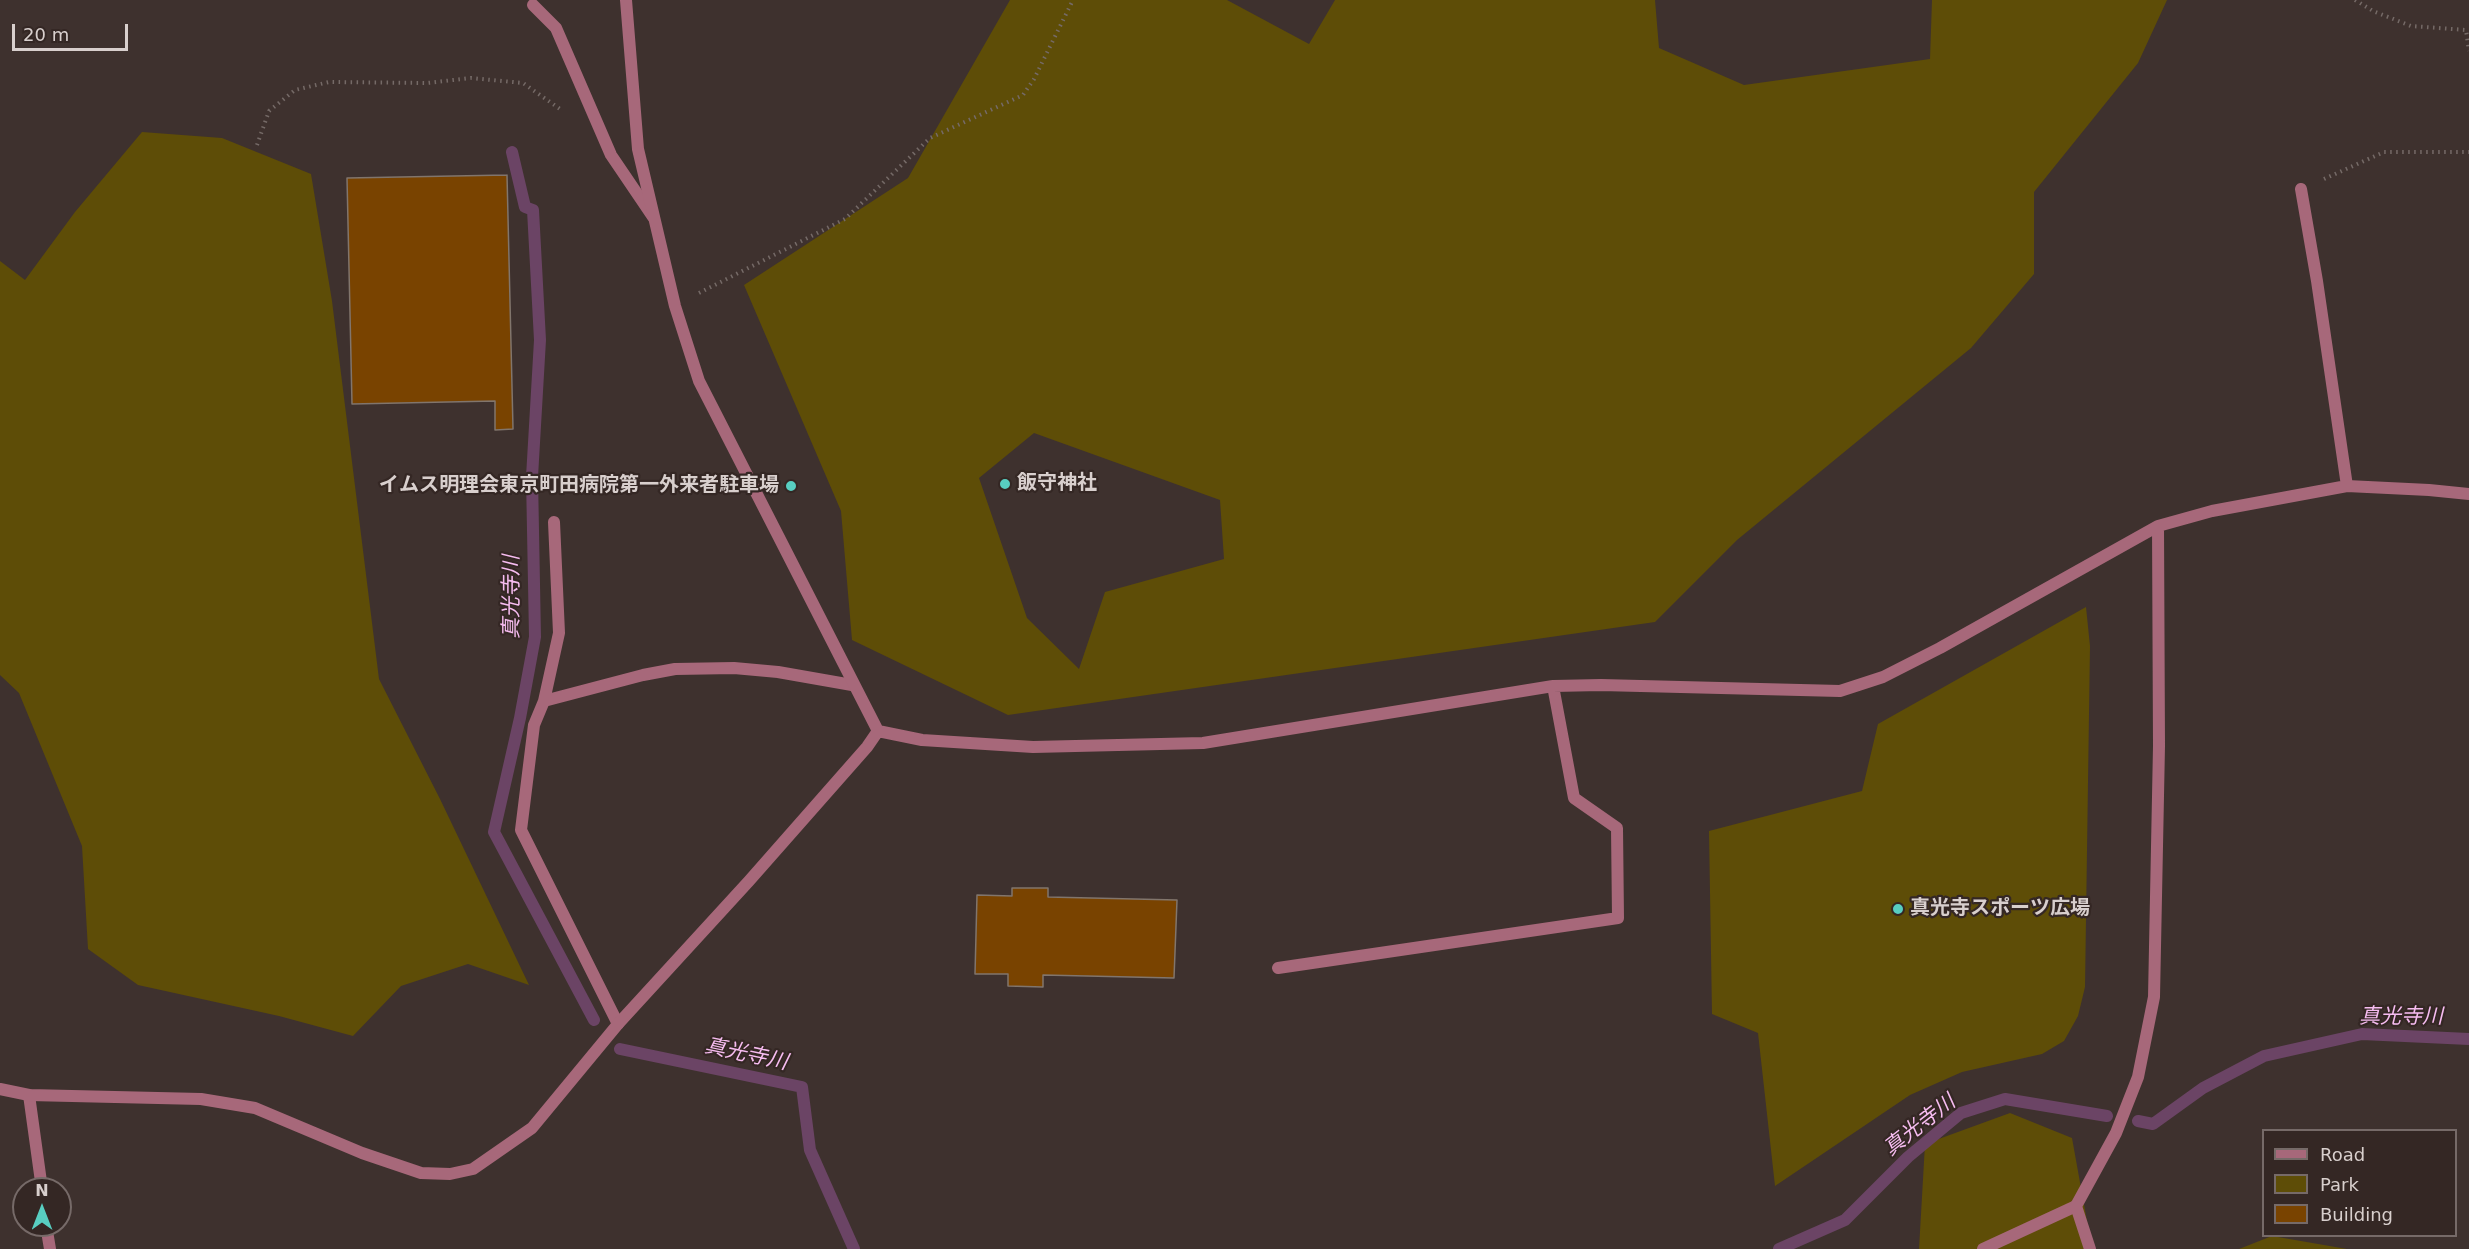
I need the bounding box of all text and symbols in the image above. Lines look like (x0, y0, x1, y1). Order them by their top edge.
scale bar (15, 12, 130, 50)
text: 20 m (23, 24, 69, 45)
place label: 飯守神社 (1017, 472, 1097, 496)
place label: イムス明理会東京町田病院第一外来者駐車場 (379, 474, 779, 498)
marker: 飯守神社 (998, 477, 1012, 491)
marker: イムス明理会東京町田病院第一外来者駐車場 (784, 479, 798, 493)
water label: 真光寺川 (500, 555, 526, 639)
place label: 真光寺スポーツ広場 (1910, 897, 2090, 921)
marker: 真光寺スポーツ広場 (1891, 902, 1905, 916)
water label: 真光寺川 (2359, 1005, 2443, 1031)
water label: 真光寺川 (702, 1034, 790, 1076)
water label: 真光寺川 (1879, 1090, 1961, 1162)
legend (2262, 1129, 2457, 1237)
text: Road (2320, 1144, 2365, 1165)
text: Park (2320, 1174, 2359, 1195)
north arrow (12, 1177, 72, 1237)
text: N (35, 1181, 49, 1200)
text: Building (2320, 1204, 2393, 1225)

